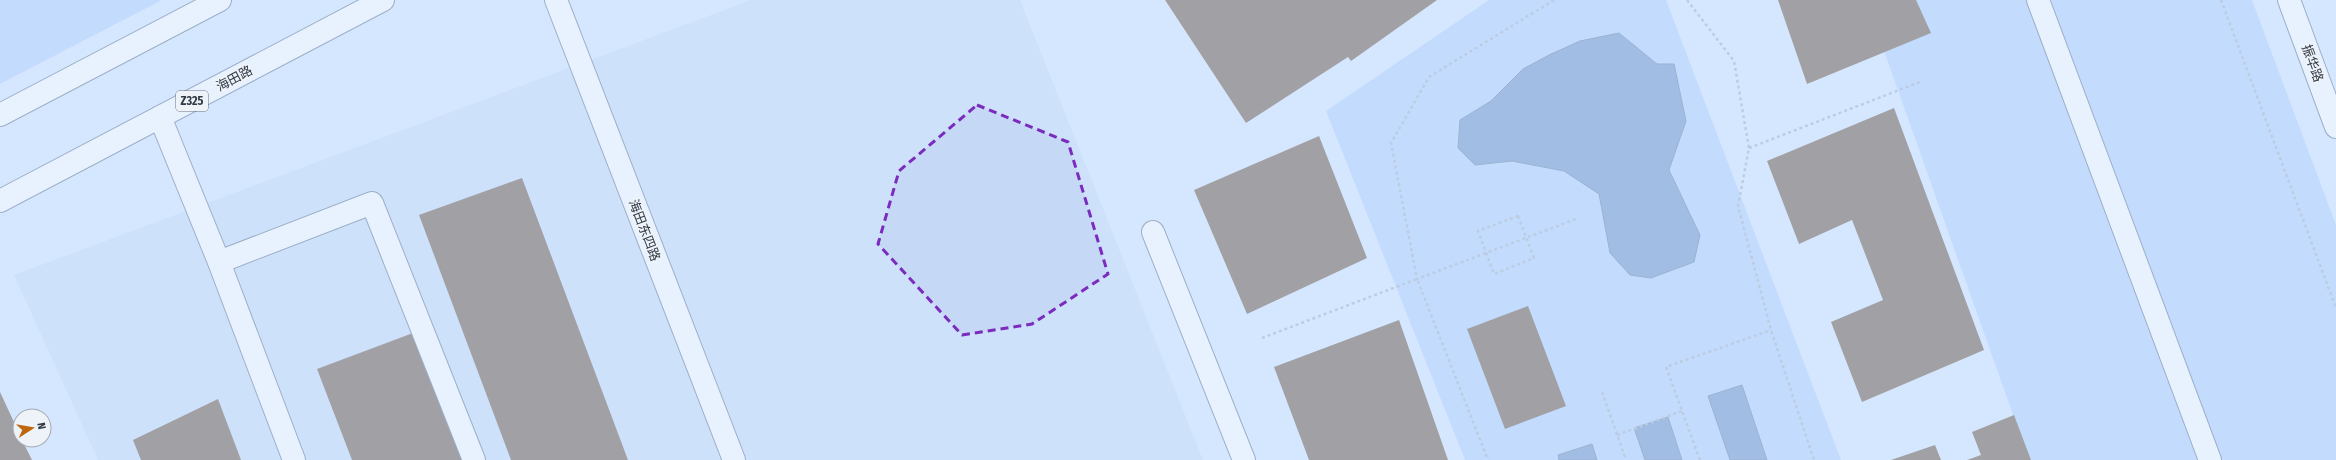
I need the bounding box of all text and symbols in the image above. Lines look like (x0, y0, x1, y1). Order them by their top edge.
street label: 振华路 (2299, 42, 2326, 84)
street label: 海田路 (213, 63, 255, 94)
road number: Z325 (176, 91, 208, 111)
street label: 海田东四路 (626, 197, 663, 263)
north arrow (12, 408, 52, 448)
text: N (34, 421, 48, 431)

